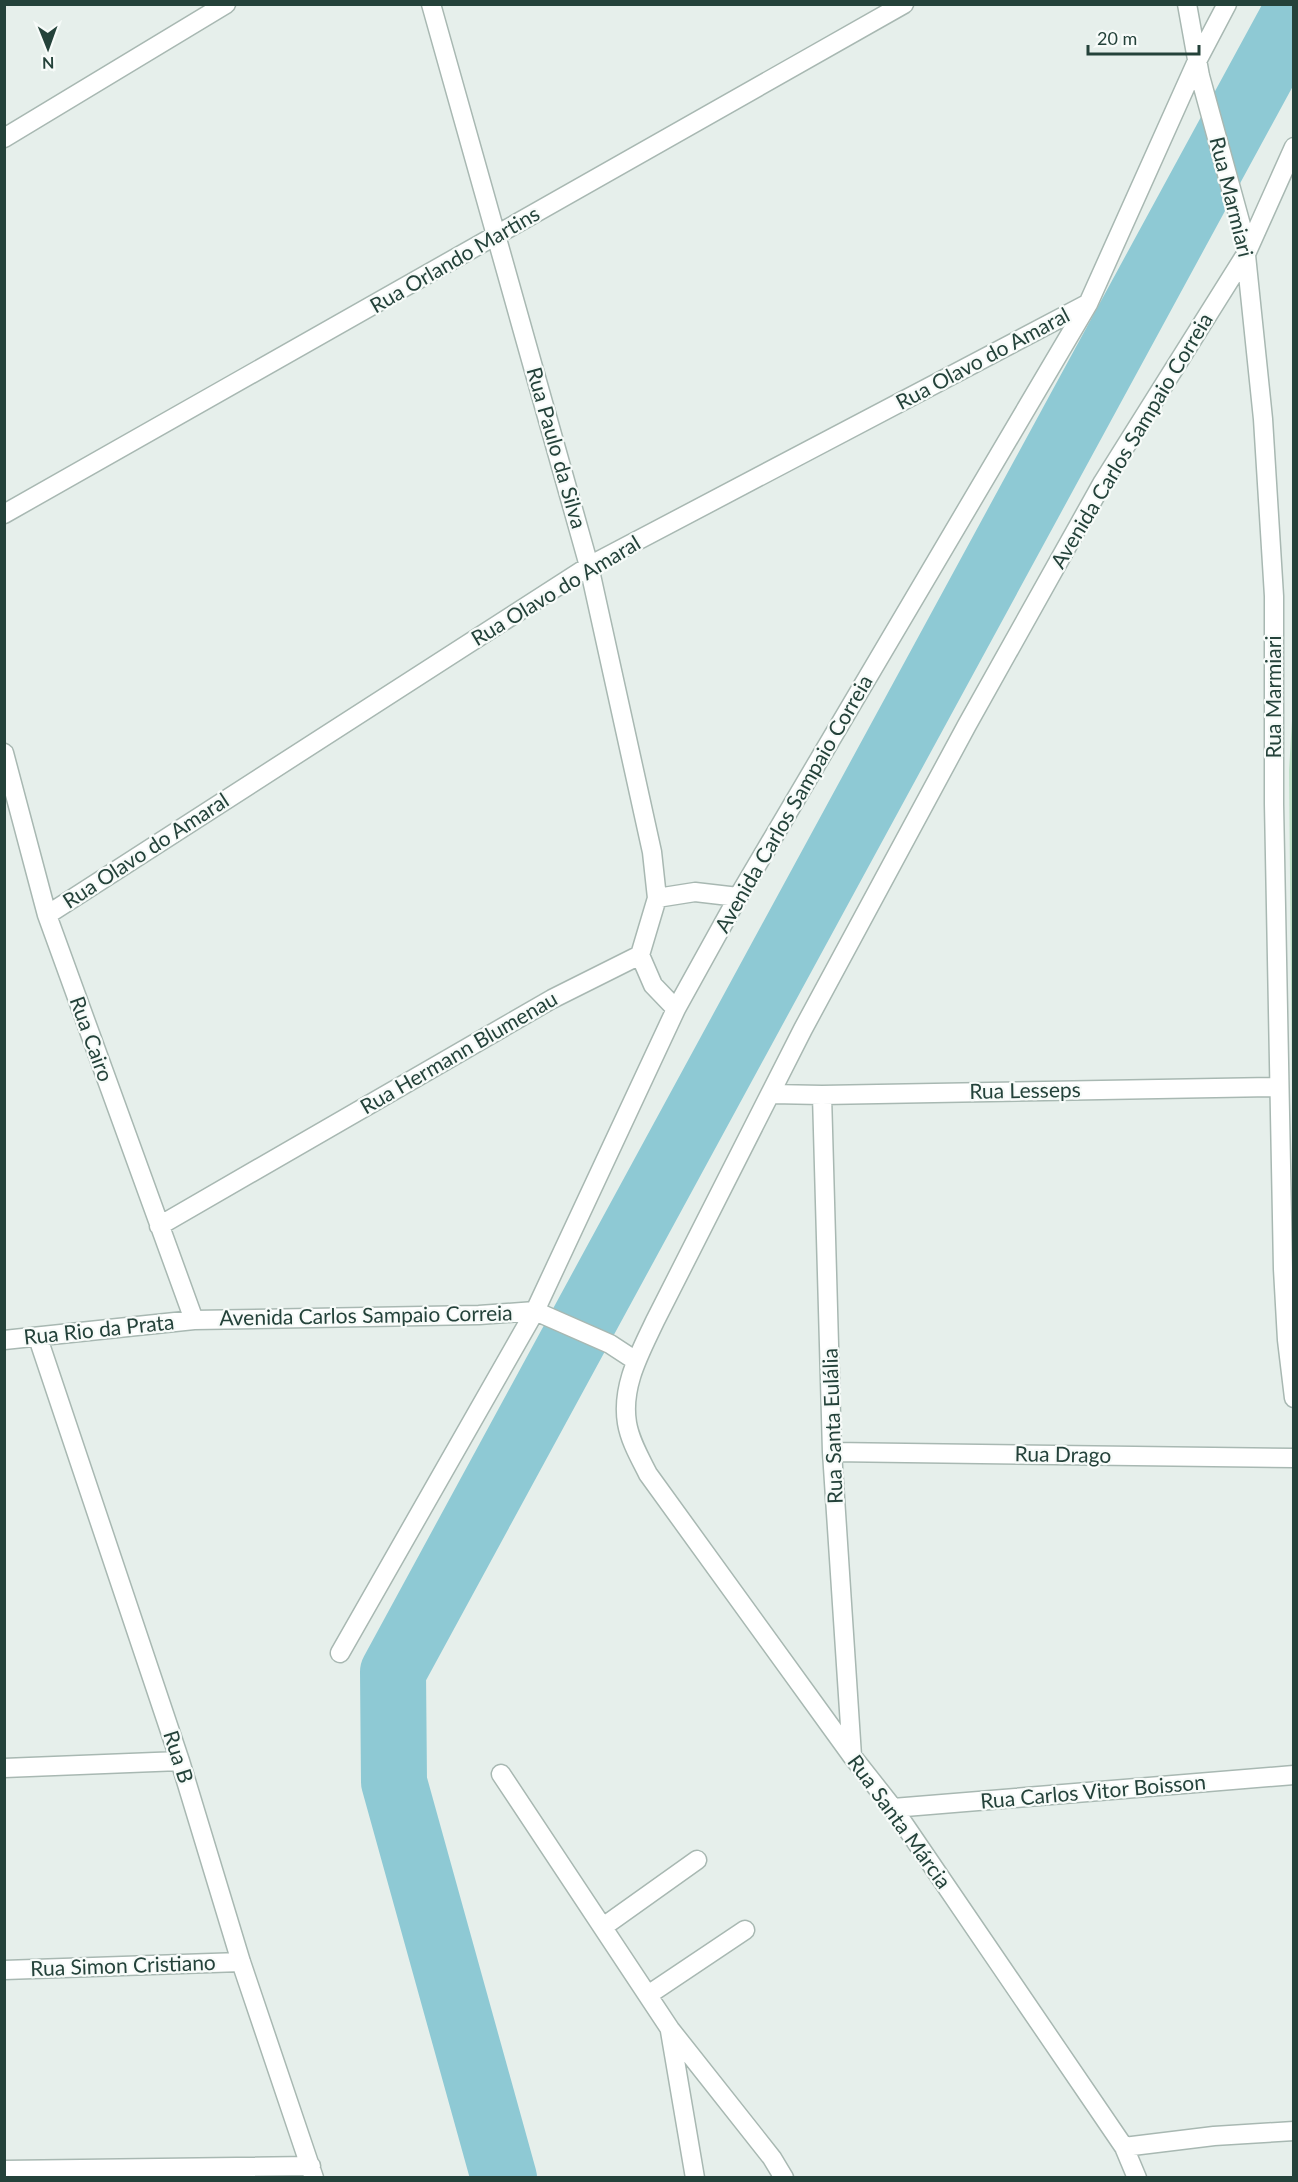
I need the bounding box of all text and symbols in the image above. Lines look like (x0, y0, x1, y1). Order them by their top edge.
north arrow (18, 18, 78, 78)
scale bar (1088, 18, 1199, 56)
text: 20 m (1097, 27, 1137, 49)
text: N (42, 54, 55, 73)
street label: Rua Marmiari (1205, 134, 1259, 259)
street label: Rua Orlando Martins (365, 200, 543, 317)
street label: Rua Olavo do Amaral (891, 301, 1073, 414)
street label: Avenida Carlos Sampaio Correia (1044, 308, 1217, 572)
street label: Rua Paulo da Silva (522, 364, 592, 531)
street label: Rua Olavo do Amaral (466, 529, 644, 650)
street label: Rua Marmiari (1260, 636, 1285, 758)
street label: Avenida Carlos Sampaio Correia (709, 670, 877, 937)
street label: Rua Olavo do Amaral (57, 787, 233, 913)
street label: Rua Hermann Blumenau (355, 985, 561, 1118)
street label: Rua Cairo (65, 992, 119, 1085)
street label: Rua Lesseps (969, 1076, 1081, 1103)
street label: Avenida Carlos Sampaio Correia (219, 1299, 513, 1330)
street label: Rua Rio da Prata (22, 1308, 175, 1349)
street label: Rua Santa Eulália (816, 1348, 847, 1504)
street label: Rua Drago (1015, 1440, 1112, 1467)
street label: Rua B (159, 1727, 200, 1786)
street label: Rua Santa Márcia (843, 1749, 957, 1893)
street label: Rua Carlos Vitor Boisson (979, 1768, 1207, 1813)
street label: Rua Simon Cristiano (30, 1949, 216, 1980)

